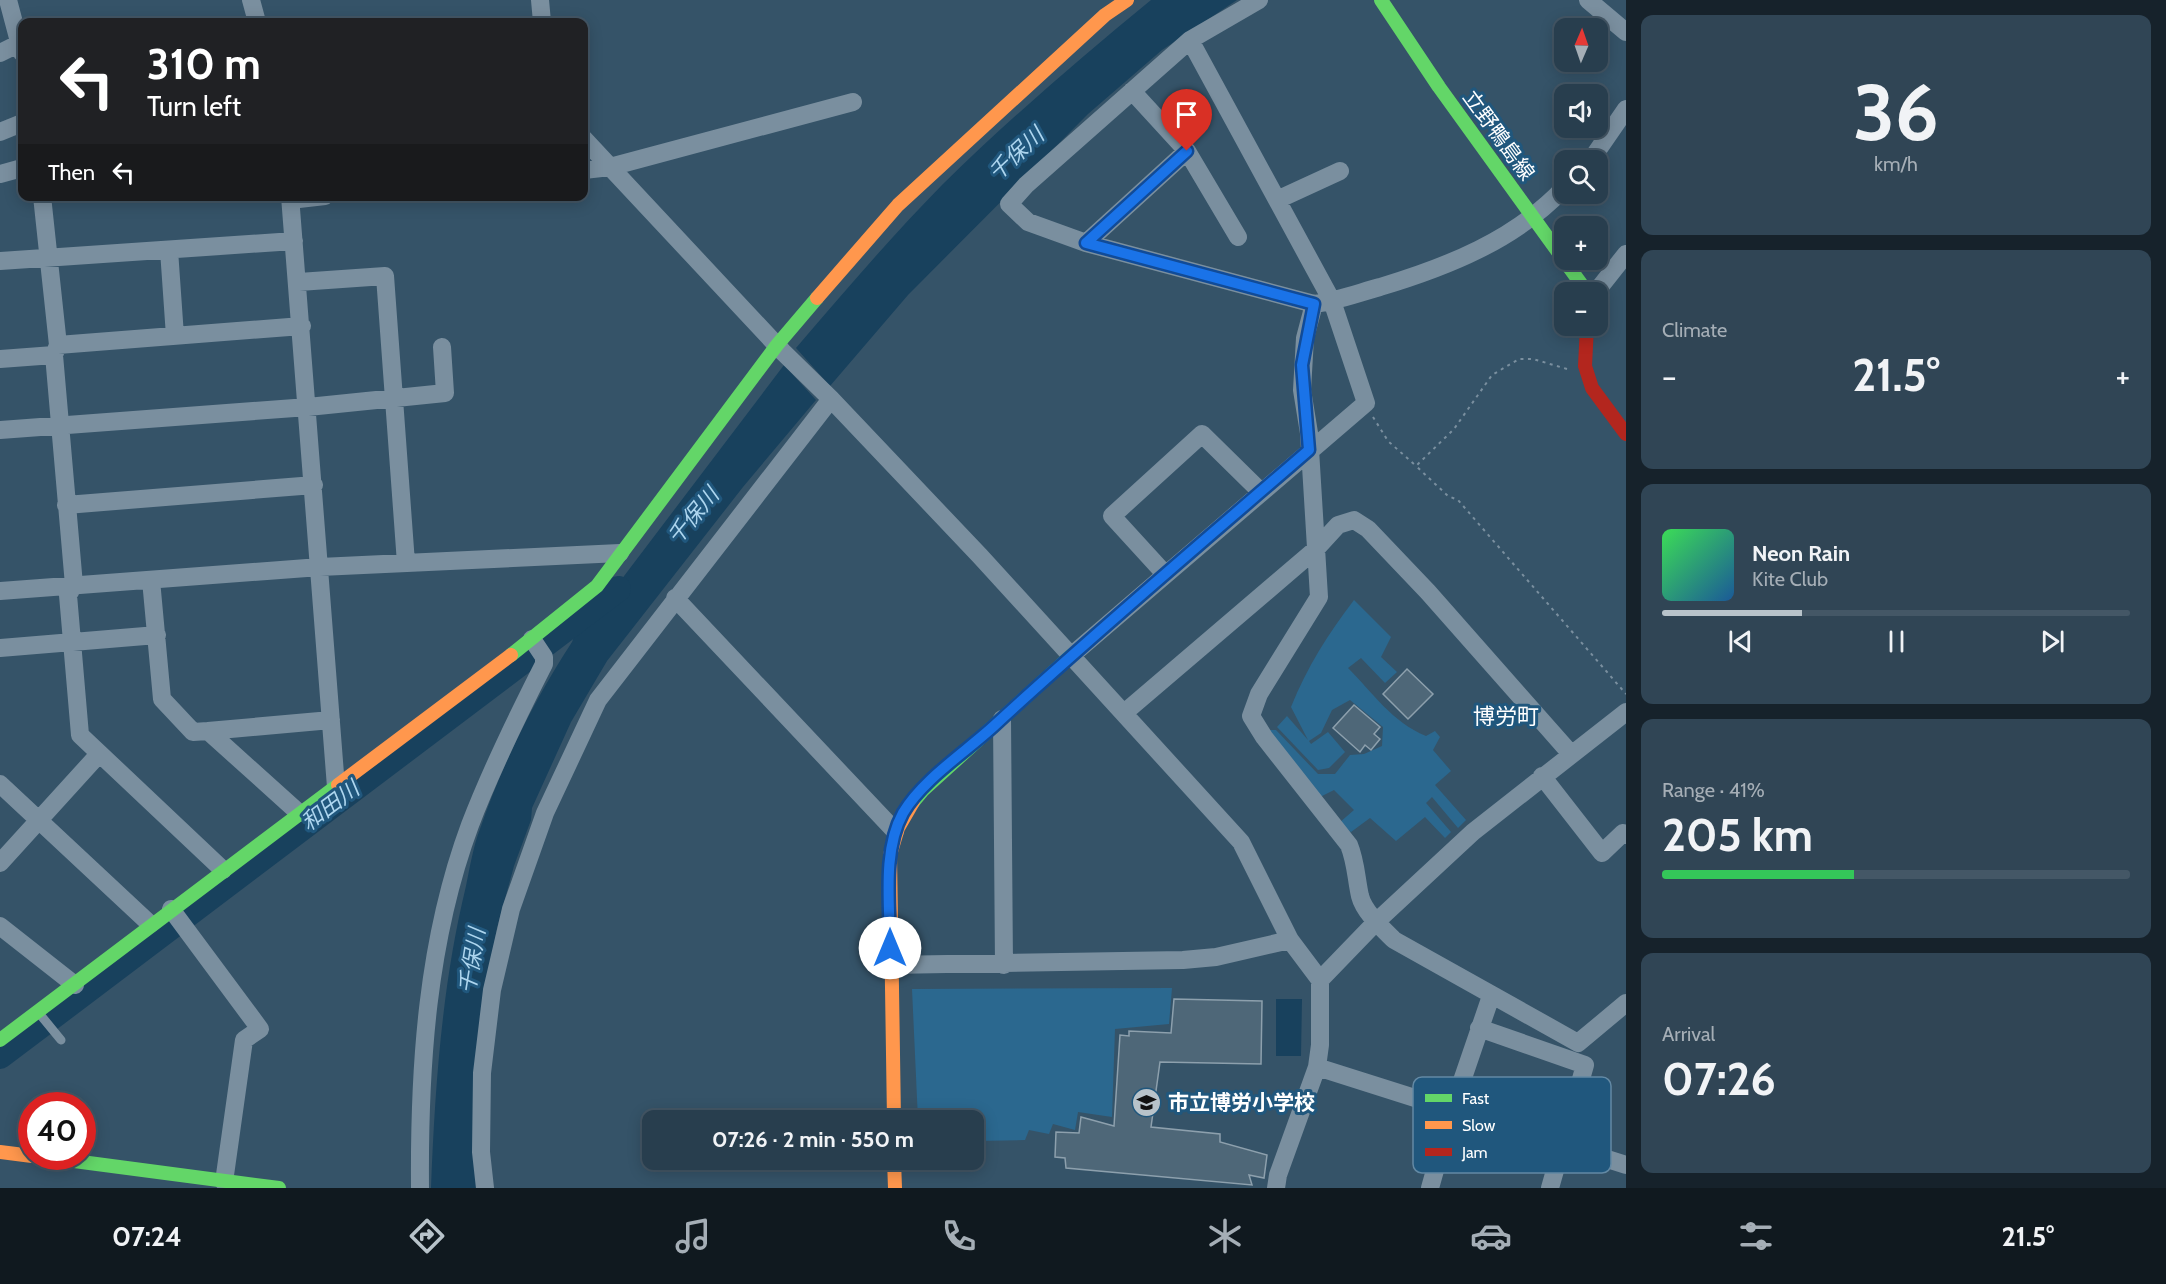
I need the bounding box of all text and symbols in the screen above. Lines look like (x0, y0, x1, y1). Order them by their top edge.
north arrow (1554, 18, 1608, 72)
map controls (1554, 18, 1608, 336)
text: 310 m (147, 38, 261, 90)
icon: left (48, 42, 126, 120)
text: 36 (1853, 65, 1939, 160)
button: sound (1554, 84, 1608, 138)
street label: 立野鴨島線 (1458, 85, 1540, 185)
pin (1161, 89, 1212, 151)
text: Turn left (147, 90, 241, 123)
icon: arrive (1170, 98, 1203, 131)
water label: 千保川 (983, 120, 1051, 186)
button: search (1554, 150, 1608, 204)
text: km/h (1874, 152, 1918, 176)
icon: left (107, 156, 140, 189)
text: Then (48, 159, 95, 186)
button: + (1554, 216, 1608, 270)
button: − (1554, 282, 1608, 336)
text: Climate (1662, 318, 1727, 342)
text: 21.5° (1852, 348, 1940, 402)
text: − (1662, 356, 1677, 396)
text: + (2115, 356, 2130, 396)
water label: 千保川 (661, 481, 726, 550)
text: Neon Rain (1752, 540, 1850, 567)
text: Kite Club (1752, 567, 1828, 591)
icon: previous (1724, 625, 1757, 658)
icon: pause (1880, 625, 1913, 658)
icon: next (2036, 625, 2069, 658)
district label: 博労町 (1473, 703, 1539, 730)
water label: 和田川 (296, 774, 366, 837)
text: Range · 41% (1662, 778, 1765, 802)
text: 205 km (1662, 808, 1813, 862)
position arrow (858, 916, 922, 980)
water label: 千保川 (454, 924, 491, 996)
text: Arrival (1662, 1022, 1715, 1046)
text: 07:26 (1662, 1052, 1776, 1106)
legend (1413, 1077, 1611, 1173)
school or university icon: 市立博労小学校 (1131, 1086, 1163, 1118)
text: Fast (1462, 1089, 1490, 1108)
place label: 市立博労小学校 (1168, 1090, 1315, 1115)
speed limit sign: 40 (18, 1092, 96, 1170)
text: Slow (1462, 1116, 1496, 1135)
text: 07:26 · 2 min · 550 m (712, 1126, 914, 1153)
text: Jam (1461, 1143, 1488, 1162)
icon: directions (406, 1215, 448, 1257)
icon: music (672, 1215, 714, 1257)
icon: phone (938, 1215, 980, 1257)
icon: climate (1204, 1215, 1246, 1257)
icon: car (1470, 1215, 1512, 1257)
icon: filters (1735, 1215, 1777, 1257)
text: 07:24 (112, 1220, 182, 1253)
text: 21.5° (2001, 1220, 2054, 1253)

